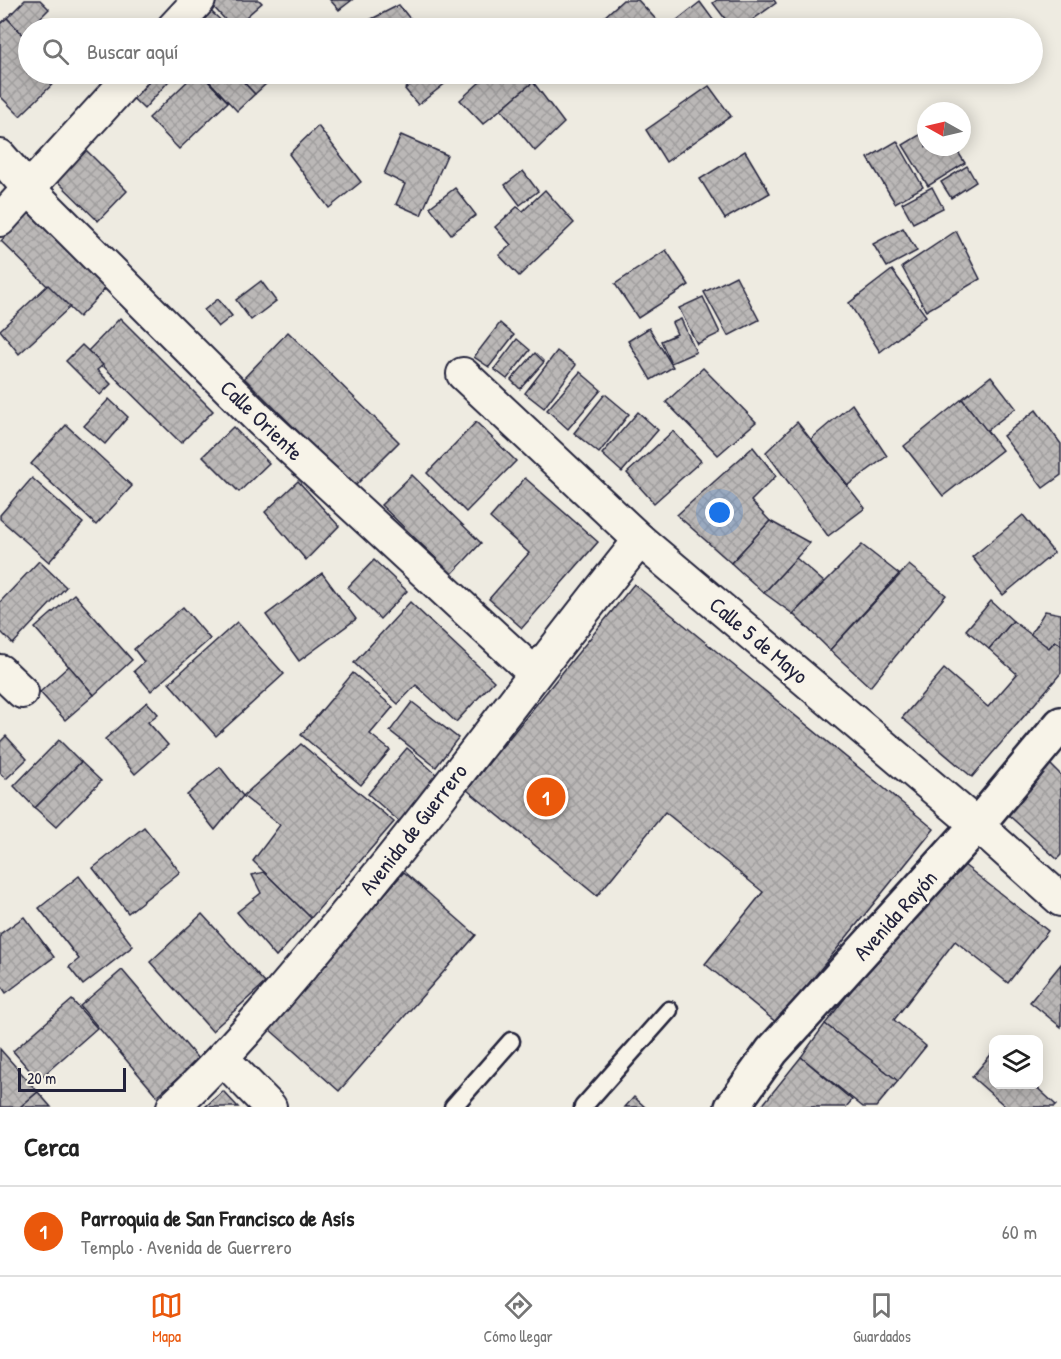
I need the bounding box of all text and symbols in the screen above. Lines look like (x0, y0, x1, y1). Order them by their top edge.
search box (18, 18, 1043, 84)
icon: search (39, 35, 72, 68)
text: Buscar aquí (87, 36, 179, 66)
north arrow (917, 102, 971, 156)
street label: Calle Oriente (214, 373, 310, 467)
your location (705, 498, 734, 527)
street label: Calle 5 de Mayo (703, 590, 815, 690)
street label: Avenida de Guerrero (352, 757, 474, 901)
pin: 1 (526, 774, 566, 820)
street label: Avenida Rayón (846, 863, 944, 967)
map controls (989, 1035, 1043, 1089)
button: layers (989, 1035, 1043, 1089)
scale bar (18, 1065, 126, 1092)
text: 20 m (27, 1067, 56, 1089)
text: Cerca (24, 1129, 79, 1164)
text: Parroquia de San Francisco de Asís (81, 1203, 354, 1233)
text: 1 (40, 1218, 47, 1245)
text: 60 m (1002, 1218, 1037, 1245)
text: Templo · Avenida de Guerrero (81, 1233, 292, 1260)
tab: Mapa (150, 1289, 183, 1347)
tab: Cómo llegar (484, 1289, 553, 1347)
tab: Guardados (853, 1289, 911, 1347)

